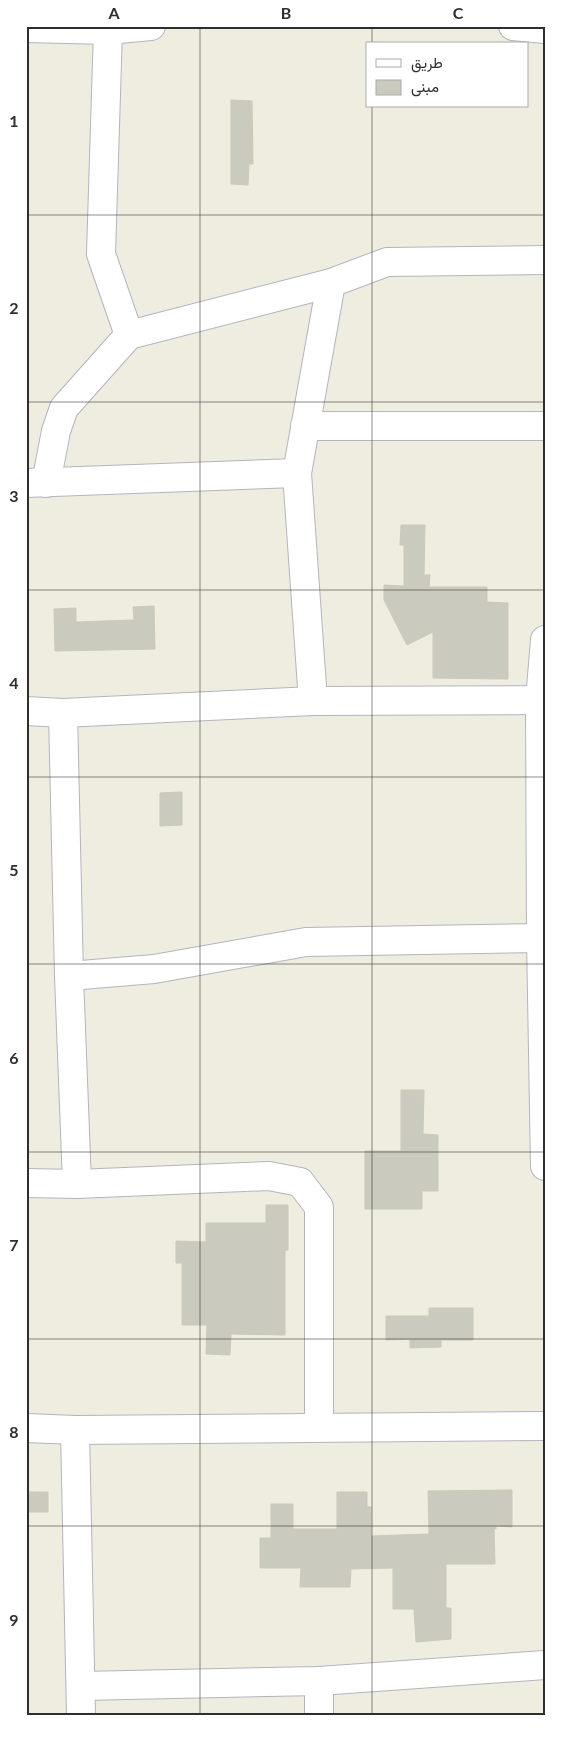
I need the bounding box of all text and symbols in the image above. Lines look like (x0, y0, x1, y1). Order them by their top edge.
text: A (107, 3, 120, 22)
text: B (281, 3, 291, 22)
text: C (453, 3, 464, 22)
legend (366, 42, 528, 108)
text: طريق (411, 53, 443, 73)
text: مبنى (411, 77, 439, 97)
text: 1 (9, 111, 19, 130)
text: 2 (9, 298, 19, 317)
text: 3 (9, 486, 19, 505)
text: 4 (9, 673, 19, 692)
text: 5 (9, 860, 19, 879)
text: 6 (9, 1048, 19, 1067)
text: 7 (9, 1235, 19, 1254)
text: 8 (9, 1422, 19, 1441)
text: 9 (9, 1610, 19, 1629)

